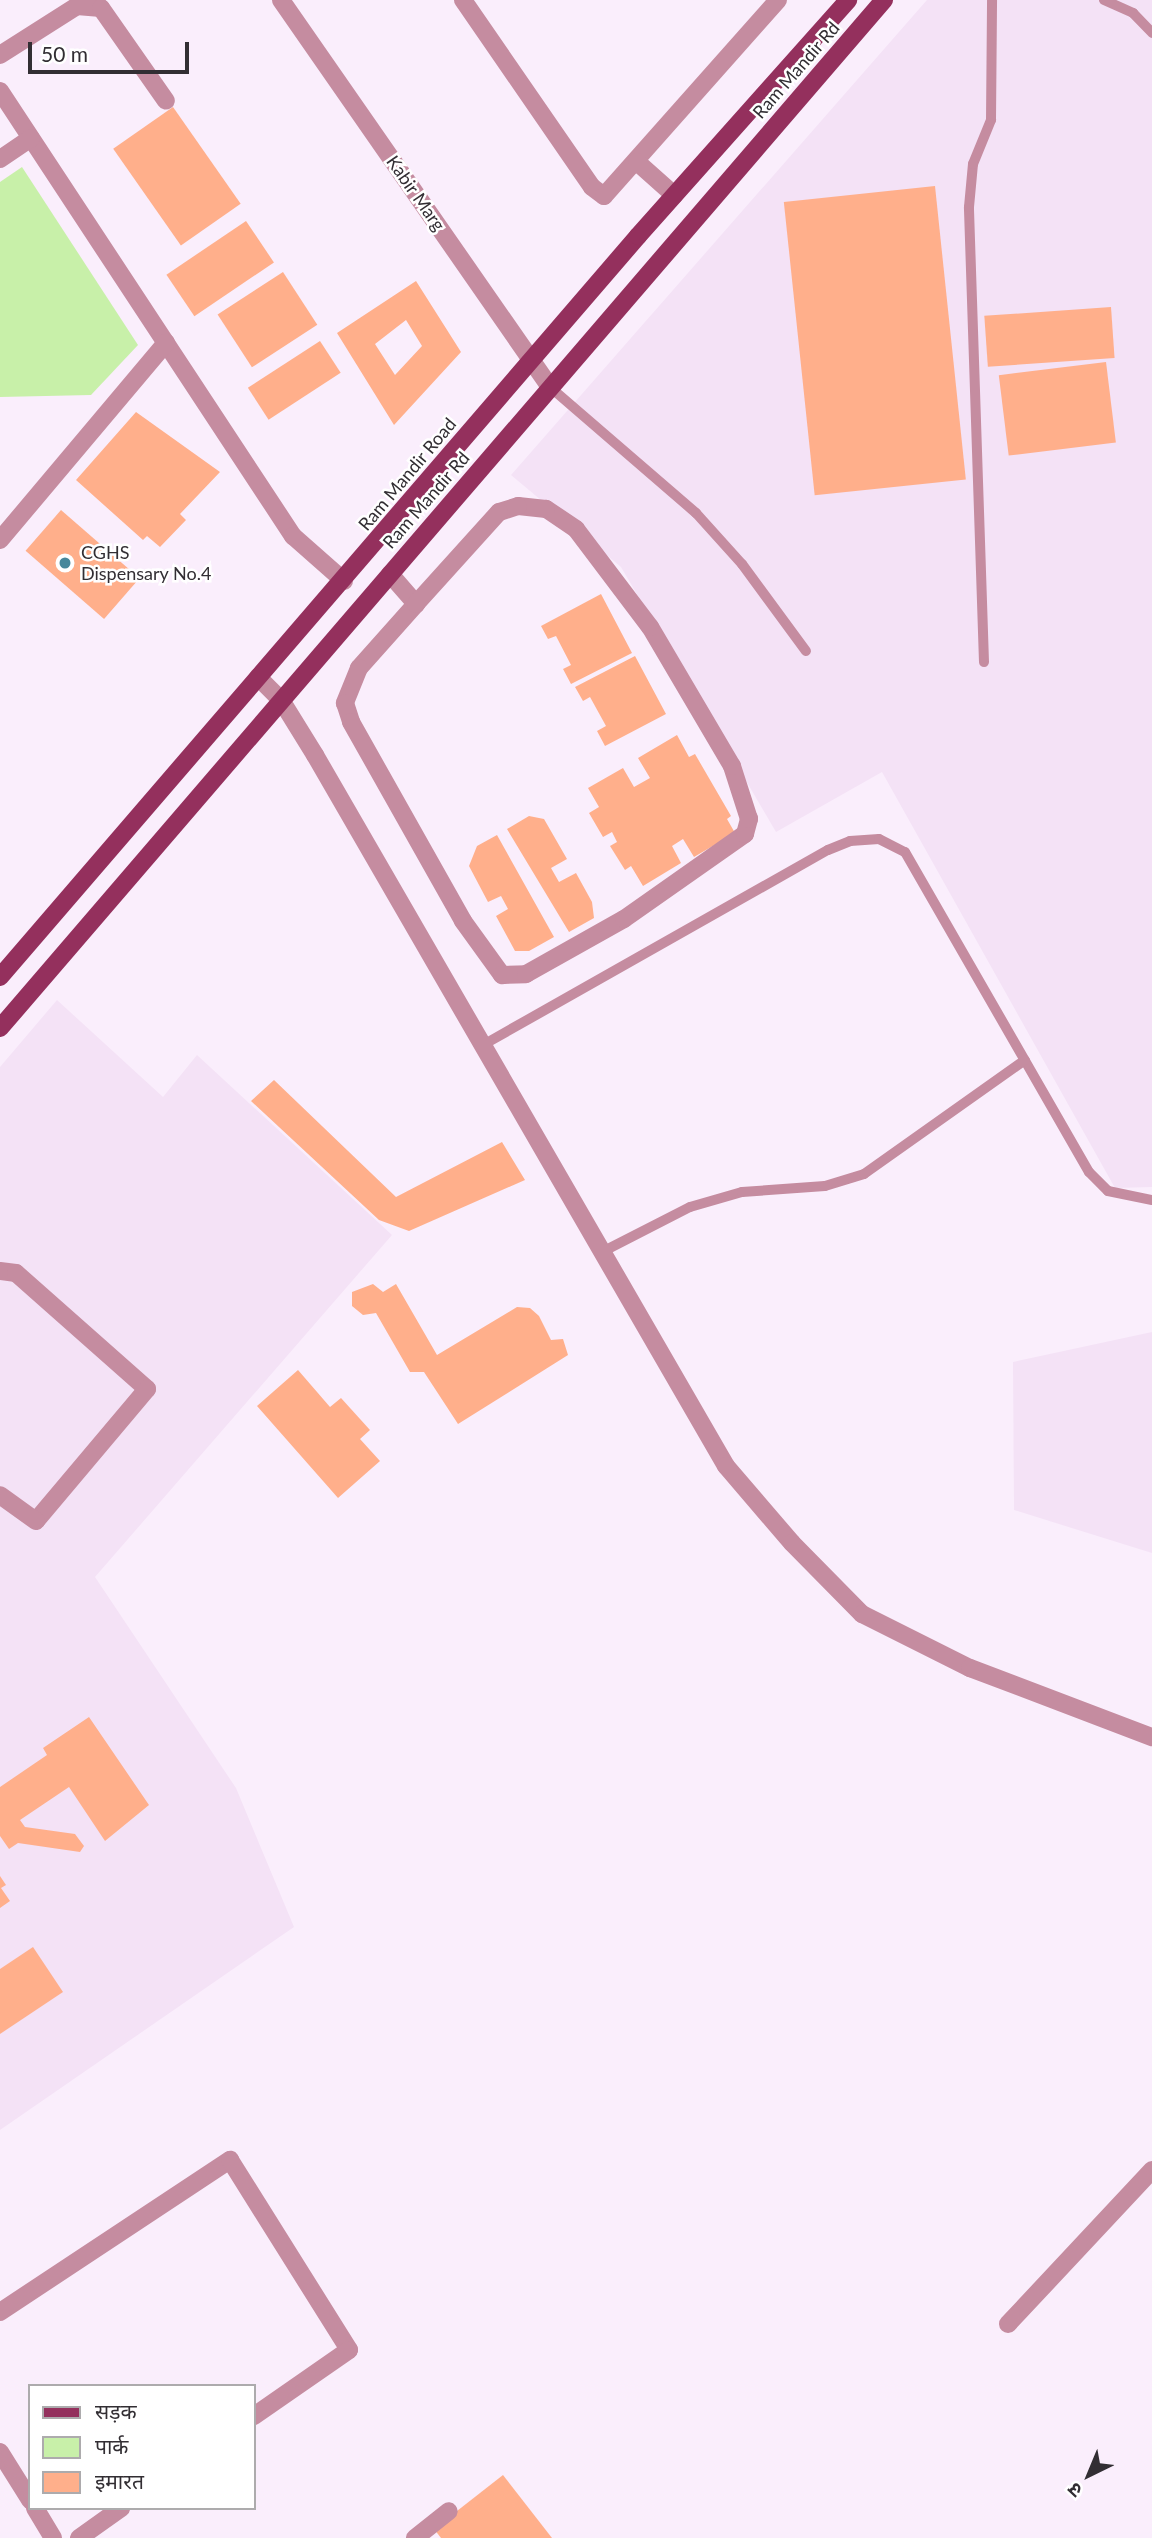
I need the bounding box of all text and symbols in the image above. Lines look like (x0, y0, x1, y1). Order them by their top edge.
street label: Ram Mandir Rd (748, 17, 844, 123)
scale bar (32, 28, 192, 72)
text: 50 m (41, 41, 88, 66)
street label: Kabir Marg (382, 151, 450, 235)
street label: Ram Mandir Road (354, 413, 460, 535)
street label: Ram Mandir Rd (378, 447, 474, 553)
place label: CGHS Dispensary No.4 (81, 542, 212, 584)
marker: CGHS Dispensary No.4 (55, 553, 75, 573)
legend (28, 2384, 256, 2510)
text: सड़क (95, 2398, 137, 2423)
text: पार्क (95, 2433, 129, 2458)
north arrow (1054, 2440, 1124, 2510)
text: इमारत (95, 2468, 144, 2493)
text: उ (1062, 2479, 1086, 2503)

